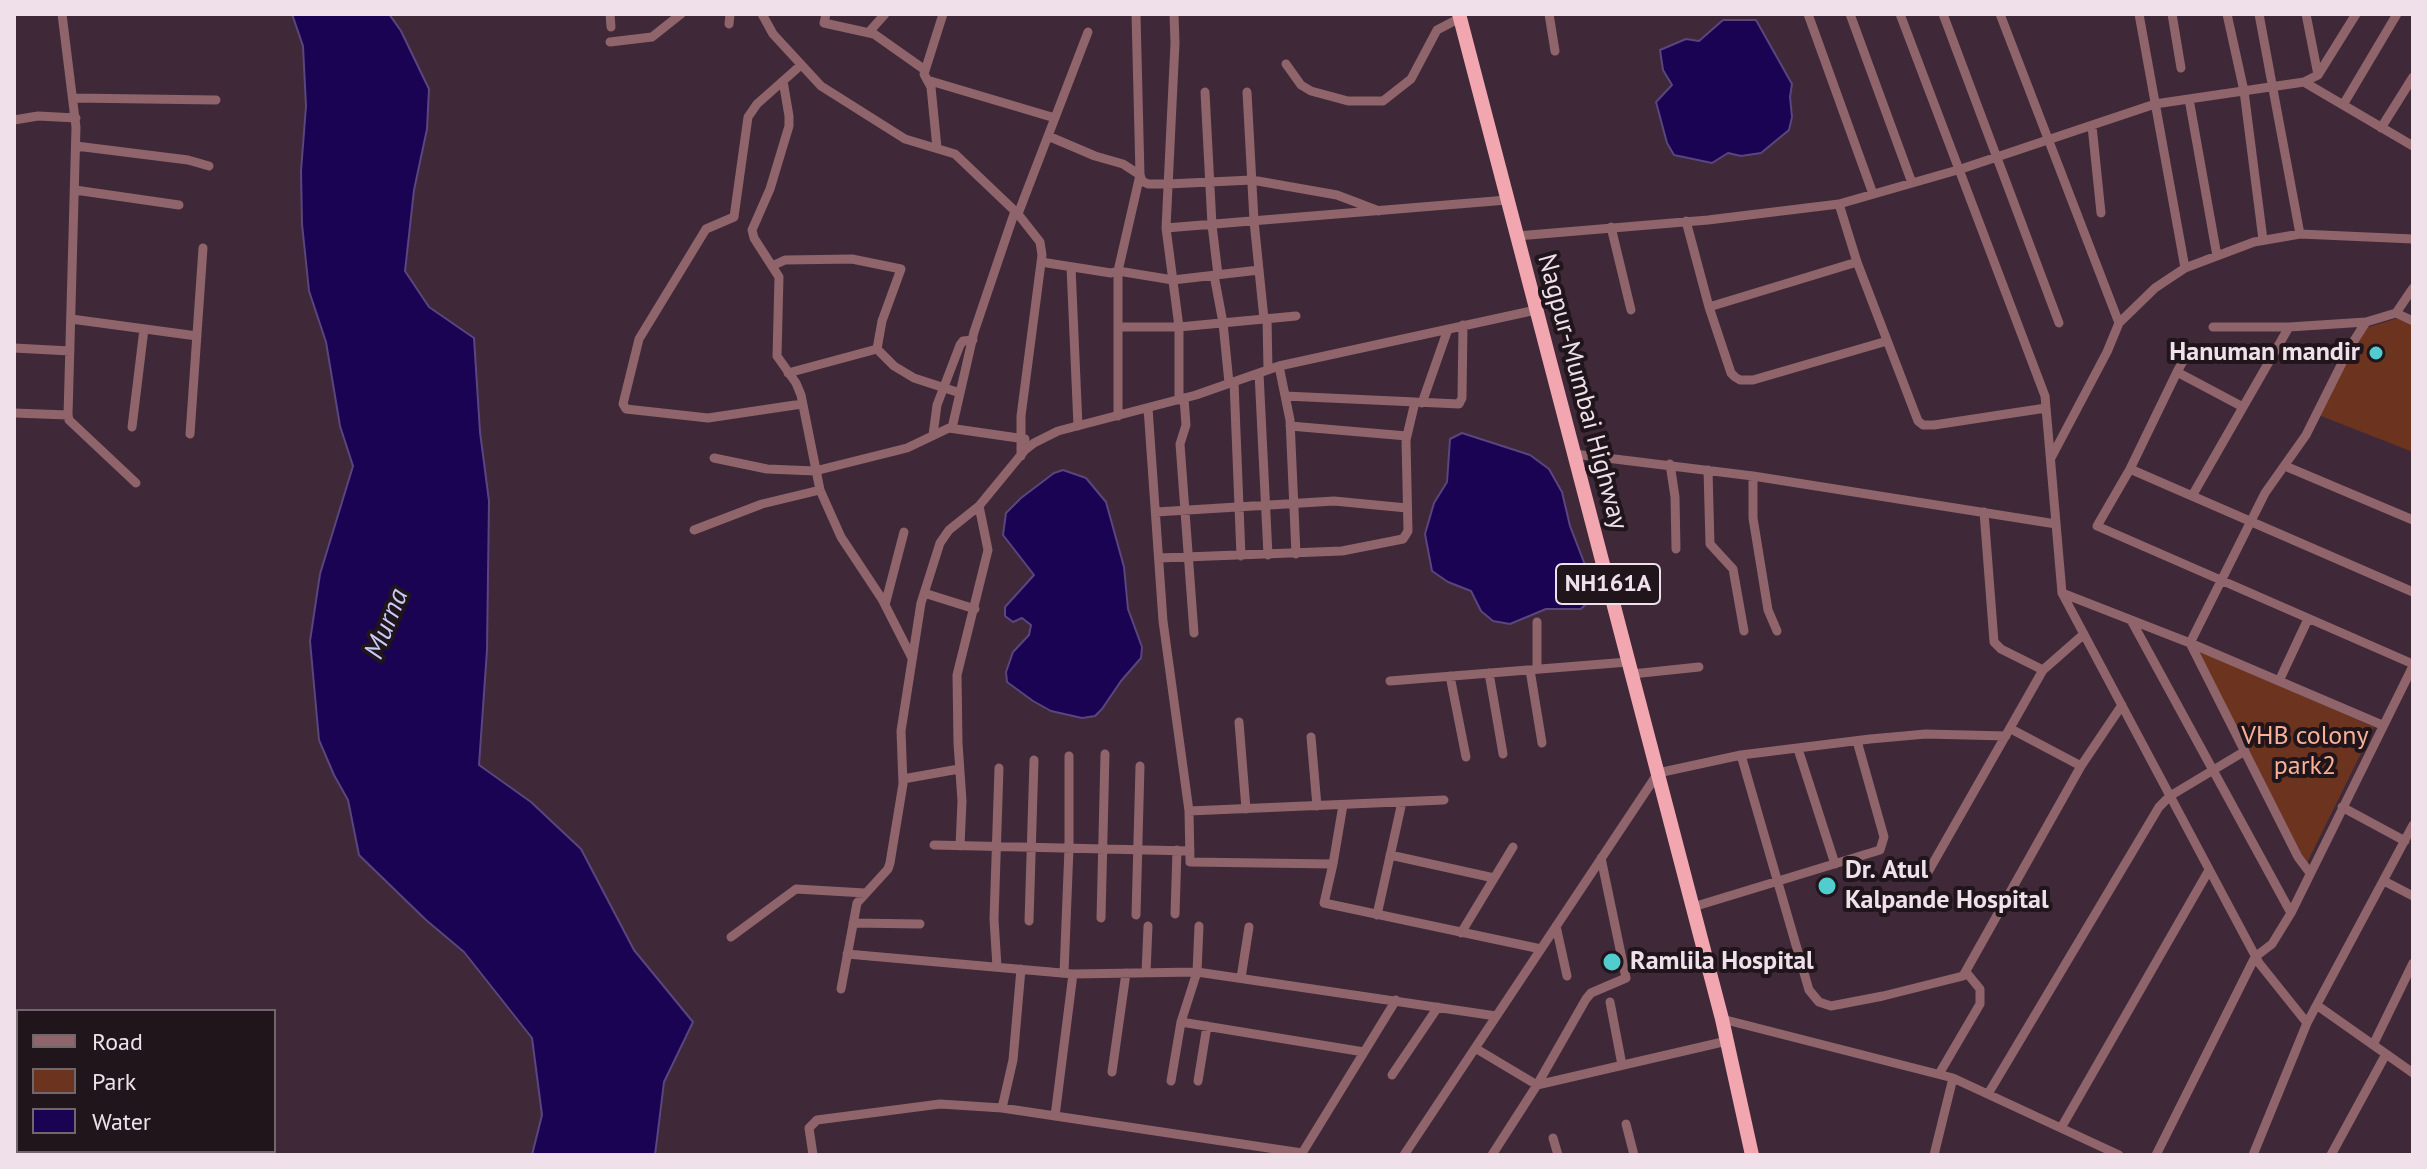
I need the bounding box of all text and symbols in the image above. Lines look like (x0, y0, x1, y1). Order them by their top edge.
street label: Nagpur-Mumbai Highway (1530, 251, 1634, 533)
place label: Hanuman mandir (2169, 337, 2360, 369)
marker: Hanuman mandir (2367, 344, 2385, 362)
road number: NH161A (1556, 564, 1660, 604)
water label: Murna (358, 584, 416, 664)
park label: VHB colony park2 (2241, 721, 2369, 782)
place label: Dr. Atul Kalpande Hospital (1845, 855, 2049, 916)
marker: Dr. Atul Kalpande Hospital (1816, 875, 1838, 897)
place label: Ramlila Hospital (1630, 946, 1814, 978)
marker: Ramlila Hospital (1601, 951, 1623, 973)
legend (16, 1009, 276, 1153)
text: Road (92, 1026, 143, 1057)
text: Park (92, 1066, 136, 1097)
text: Water (92, 1106, 151, 1137)

